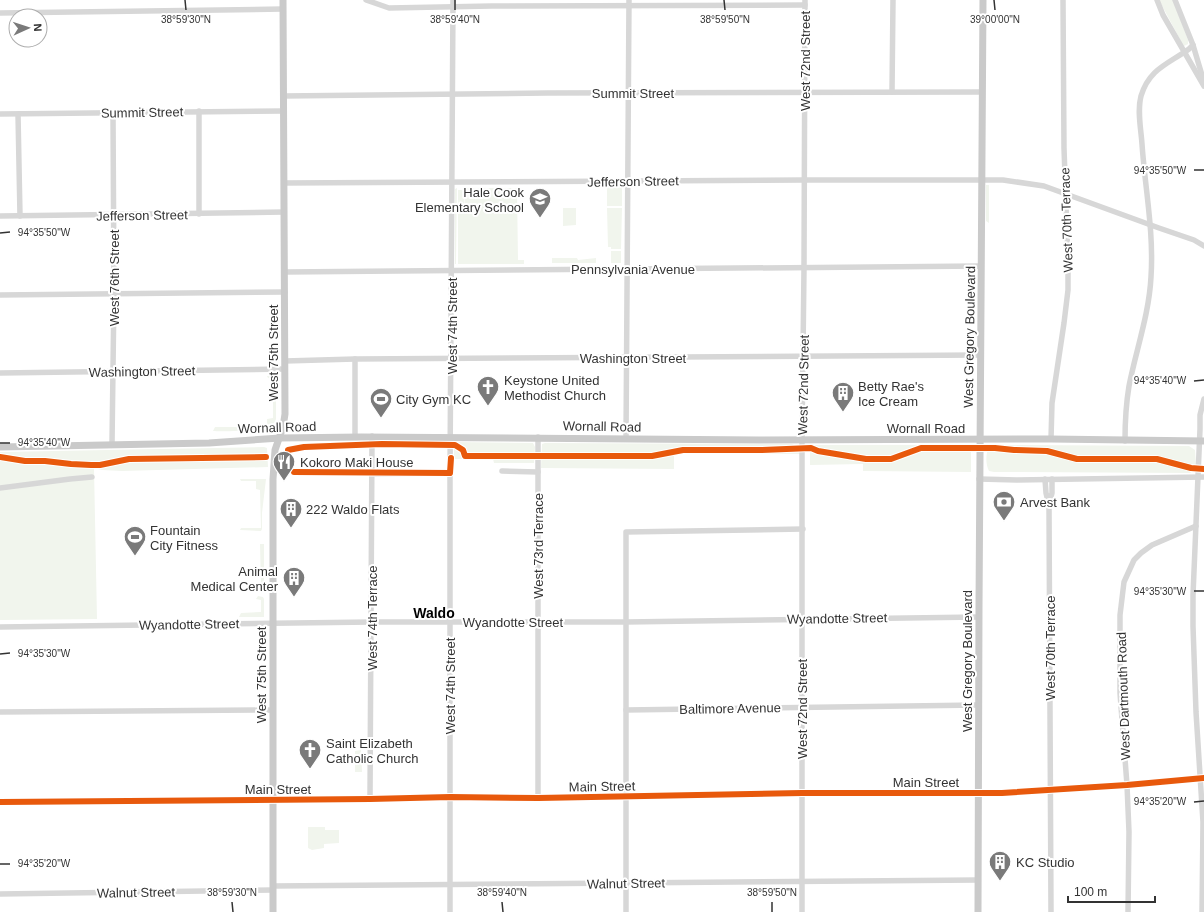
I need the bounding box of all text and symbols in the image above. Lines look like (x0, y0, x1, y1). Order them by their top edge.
north arrow (8, 8, 48, 48)
street label: West 72nd Street (798, 11, 813, 111)
text: 38°59'30"N (161, 14, 211, 25)
text: 38°59'40"N (430, 14, 480, 25)
text: 38°59'50"N (700, 14, 750, 25)
text: 39°00'00"N (970, 14, 1020, 25)
text: N (32, 23, 44, 32)
street label: Summit Street (592, 86, 675, 101)
street label: Summit Street (101, 104, 184, 121)
text: 94°35'50"W (1134, 165, 1187, 176)
street label: West 70th Terrace (1057, 167, 1076, 273)
street label: Jefferson Street (587, 173, 679, 190)
place label: Hale Cook Elementary School (415, 185, 524, 215)
school or university icon: Hale Cook Elementary School (527, 186, 553, 219)
street label: Jefferson Street (96, 207, 188, 224)
text: 94°35'50"W (18, 227, 71, 238)
street label: West 76th Street (107, 229, 122, 326)
street label: Pennsylvania Avenue (571, 262, 695, 277)
street label: West Gregory Boulevard (961, 266, 978, 408)
street label: West 74th Street (445, 277, 460, 374)
street label: West 75th Street (266, 304, 281, 401)
street label: West 72nd Street (795, 334, 812, 435)
street label: Washington Street (580, 351, 687, 366)
street label: Washington Street (89, 363, 196, 380)
place label: Keystone United Methodist Church (504, 373, 606, 403)
church icon: Keystone United Methodist Church (475, 374, 501, 407)
text: 94°35'40"W (1134, 375, 1187, 386)
place label: Betty Rae's Ice Cream (858, 379, 925, 409)
building icon: Betty Rae's Ice Cream (830, 380, 856, 413)
sports icon: City Gym KC (368, 386, 394, 419)
place label: City Gym KC (396, 392, 471, 407)
street label: Wornall Road (563, 418, 641, 435)
street label: Wornall Road (238, 419, 317, 436)
street label: Wornall Road (887, 421, 965, 436)
text: 94°35'40"W (18, 437, 71, 448)
restaurant icon: Kokoro Maki House (271, 449, 297, 482)
place label: Kokoro Maki House (300, 455, 413, 470)
bank icon: Arvest Bank (991, 489, 1017, 522)
street label: West 73rd Terrace (531, 493, 546, 599)
place label: Arvest Bank (1020, 495, 1091, 510)
building icon: 222 Waldo Flats (278, 496, 304, 529)
place label: 222 Waldo Flats (306, 502, 400, 517)
place label: Fountain City Fitness (150, 523, 218, 553)
sports icon: Fountain City Fitness (122, 524, 148, 557)
place label: Animal Medical Center (191, 564, 279, 594)
building icon: Animal Medical Center (281, 565, 307, 598)
street label: West 74th Terrace (365, 565, 380, 671)
text: 94°35'30"W (1134, 586, 1187, 597)
street label: West Gregory Boulevard (960, 590, 975, 732)
street label: West 70th Terrace (1043, 595, 1058, 701)
district label: Waldo (413, 605, 455, 621)
street label: Wyandotte Street (787, 610, 888, 627)
street label: Wyandotte Street (463, 615, 564, 630)
street label: Wyandotte Street (139, 616, 240, 633)
street label: West 75th Street (254, 626, 269, 723)
street label: West Dartmouth Road (1114, 632, 1133, 760)
street label: West 74th Street (443, 637, 458, 734)
text: 94°35'30"W (18, 648, 71, 659)
street label: West 72nd Street (795, 659, 810, 759)
street label: Baltimore Avenue (679, 700, 781, 717)
place label: Saint Elizabeth Catholic Church (326, 736, 419, 766)
church icon: Saint Elizabeth Catholic Church (297, 737, 323, 770)
street label: Main Street (893, 775, 960, 790)
street label: Main Street (569, 778, 636, 795)
street label: Main Street (245, 782, 312, 797)
text: 94°35'20"W (1134, 796, 1187, 807)
building icon: KC Studio (987, 849, 1013, 882)
place label: KC Studio (1016, 855, 1075, 870)
text: 94°35'20"W (18, 858, 71, 869)
street label: Walnut Street (587, 875, 666, 892)
scale bar (1068, 878, 1155, 904)
street label: Walnut Street (97, 884, 176, 901)
text: 100 m (1074, 885, 1107, 899)
text: 38°59'30"N (207, 887, 257, 898)
text: 38°59'40"N (477, 887, 527, 898)
text: 38°59'50"N (747, 887, 797, 898)

